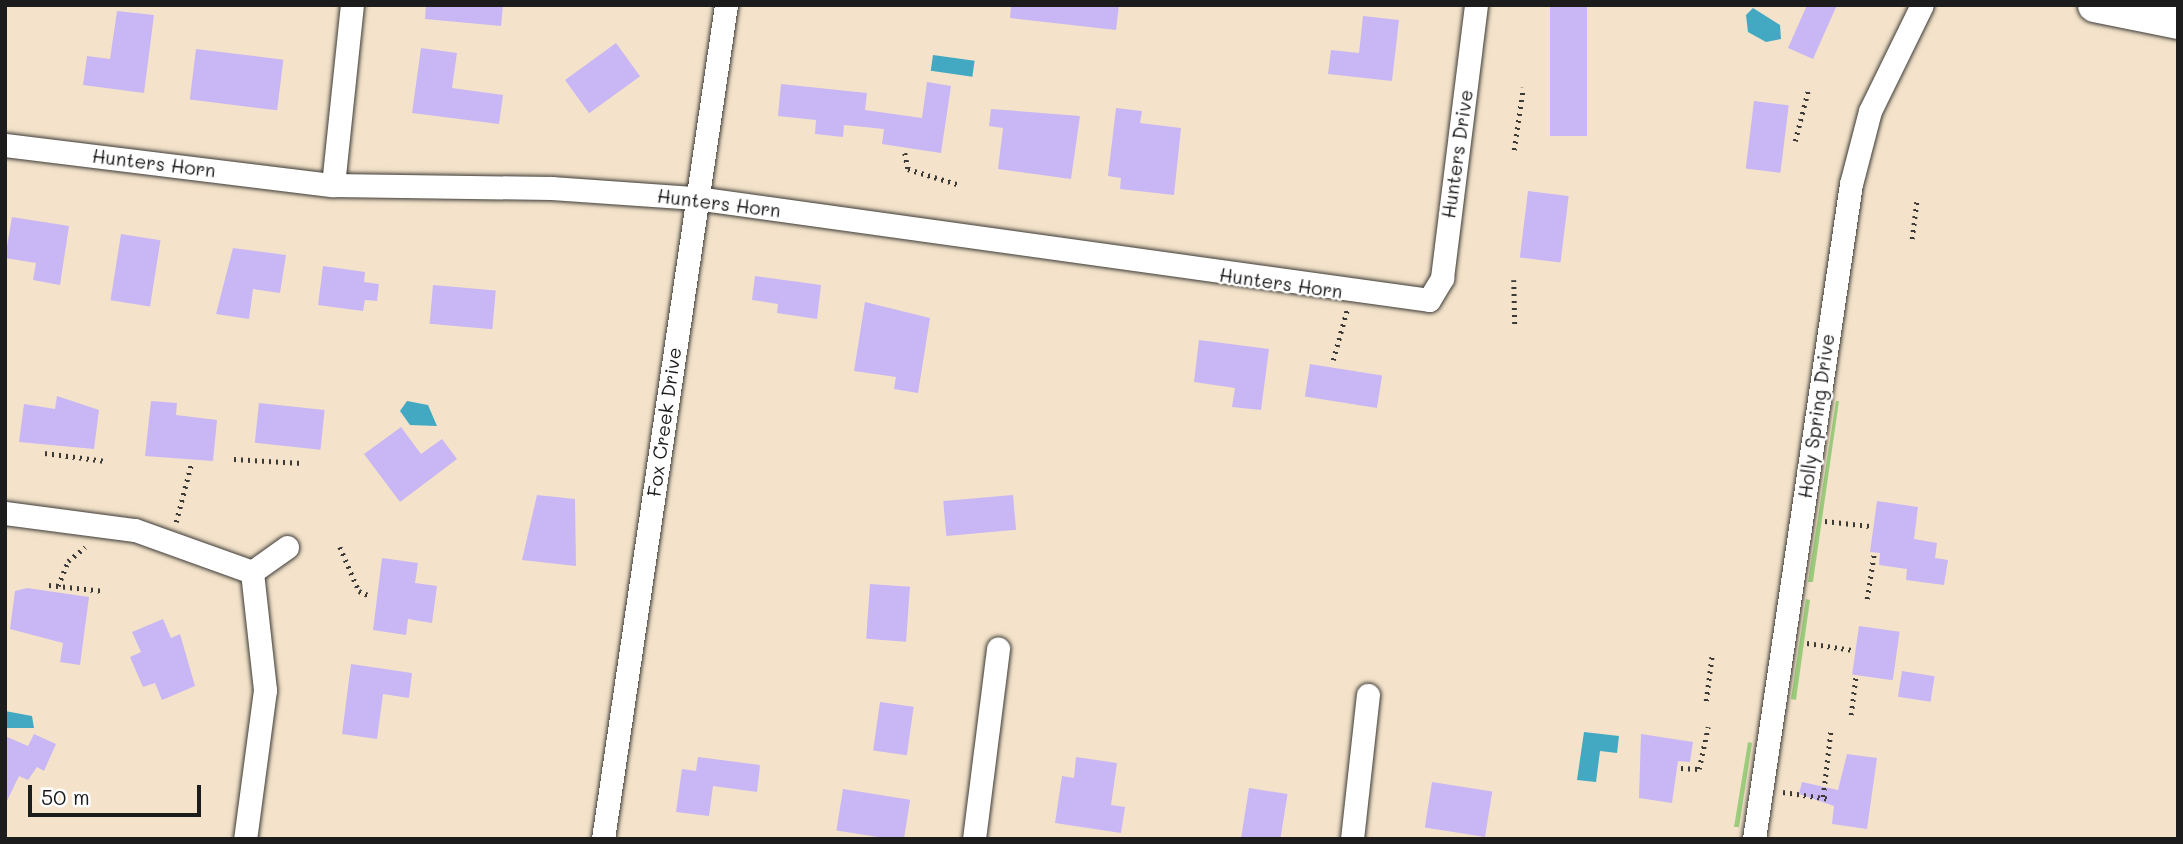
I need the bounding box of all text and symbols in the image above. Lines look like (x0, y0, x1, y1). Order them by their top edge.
street label: Hunters Drive (1437, 88, 1477, 220)
street label: Hunters Horn (91, 144, 217, 182)
street label: Hunters Horn (656, 184, 782, 222)
street label: Hunters Horn (1218, 263, 1344, 303)
street label: Holly Spring Drive (1793, 332, 1839, 500)
street label: Fox Creek Drive (642, 346, 686, 498)
scale bar (32, 770, 205, 814)
text: 50 m (41, 783, 90, 810)

